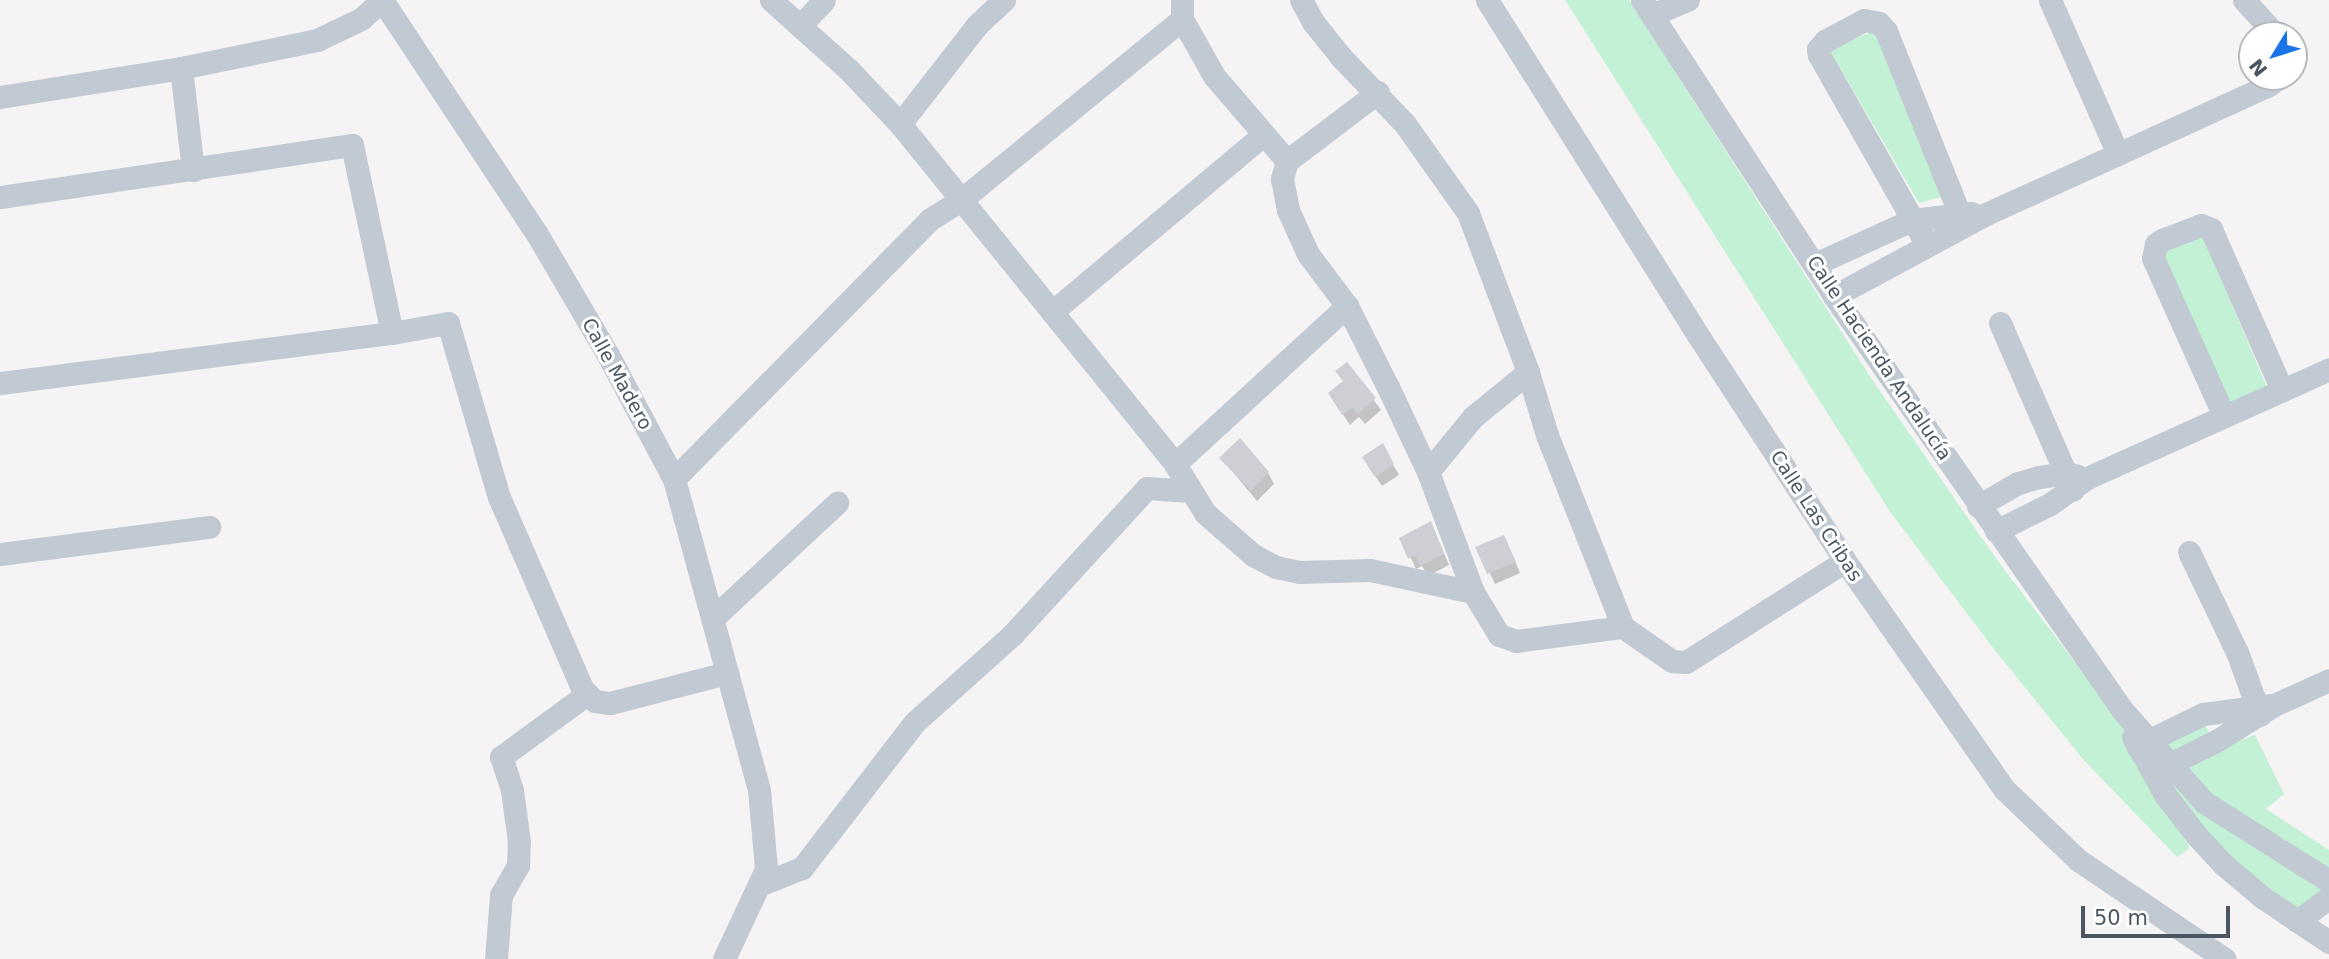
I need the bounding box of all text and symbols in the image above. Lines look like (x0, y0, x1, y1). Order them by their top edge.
north arrow (2238, 21, 2308, 91)
text: N (2244, 55, 2272, 81)
street label: Calle Hacienda Andalucía (1802, 251, 1956, 465)
street label: Calle Madero (577, 314, 657, 434)
street label: Calle Las Cribas (1765, 446, 1867, 586)
scale bar (2084, 892, 2233, 936)
text: 50 m (2094, 906, 2148, 930)

